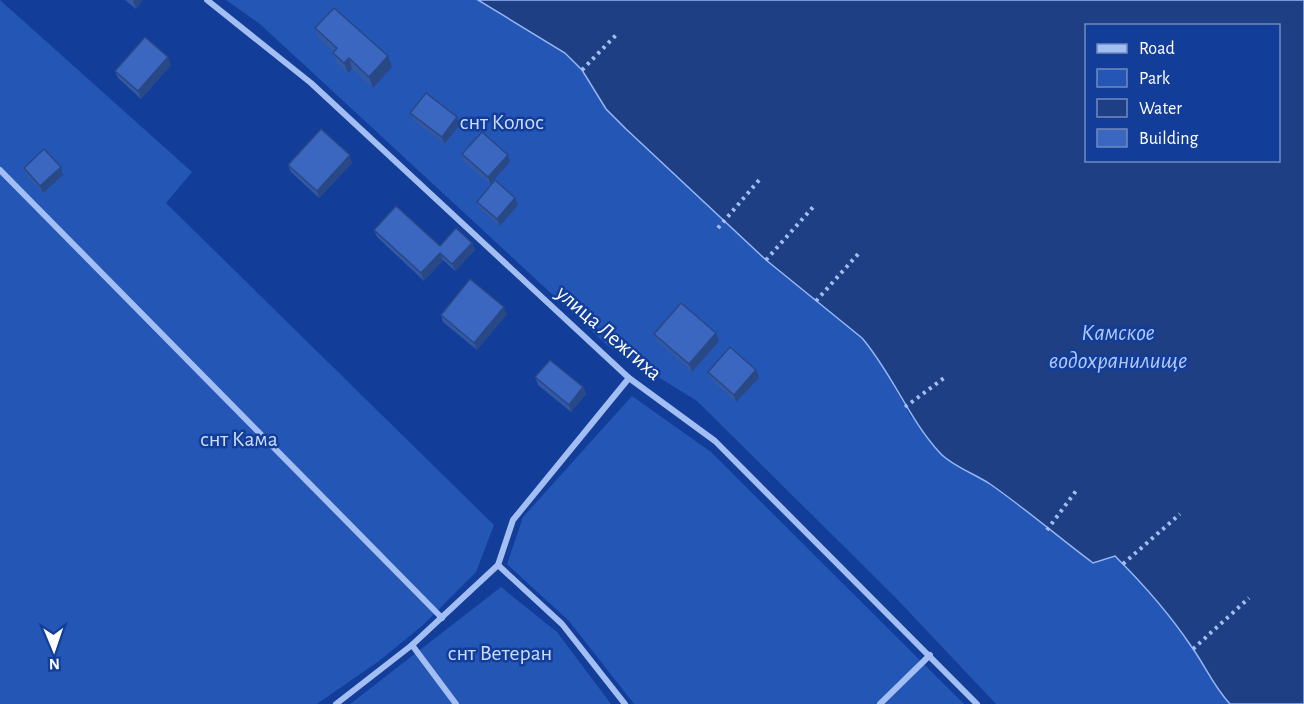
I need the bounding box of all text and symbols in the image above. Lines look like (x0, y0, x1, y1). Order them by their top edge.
legend (1085, 24, 1280, 162)
text: Road (1139, 40, 1175, 58)
text: Park (1139, 70, 1171, 88)
text: Water (1139, 100, 1182, 118)
park label: снт Колос (460, 111, 544, 133)
text: Building (1139, 130, 1199, 148)
street label: улица Лежгиха (551, 281, 666, 384)
water label: Камское водохранилище (1049, 321, 1187, 373)
park label: снт Кама (200, 428, 278, 450)
north arrow (24, 620, 84, 680)
park label: снт Ветеран (448, 642, 552, 664)
text: N (49, 656, 60, 672)

